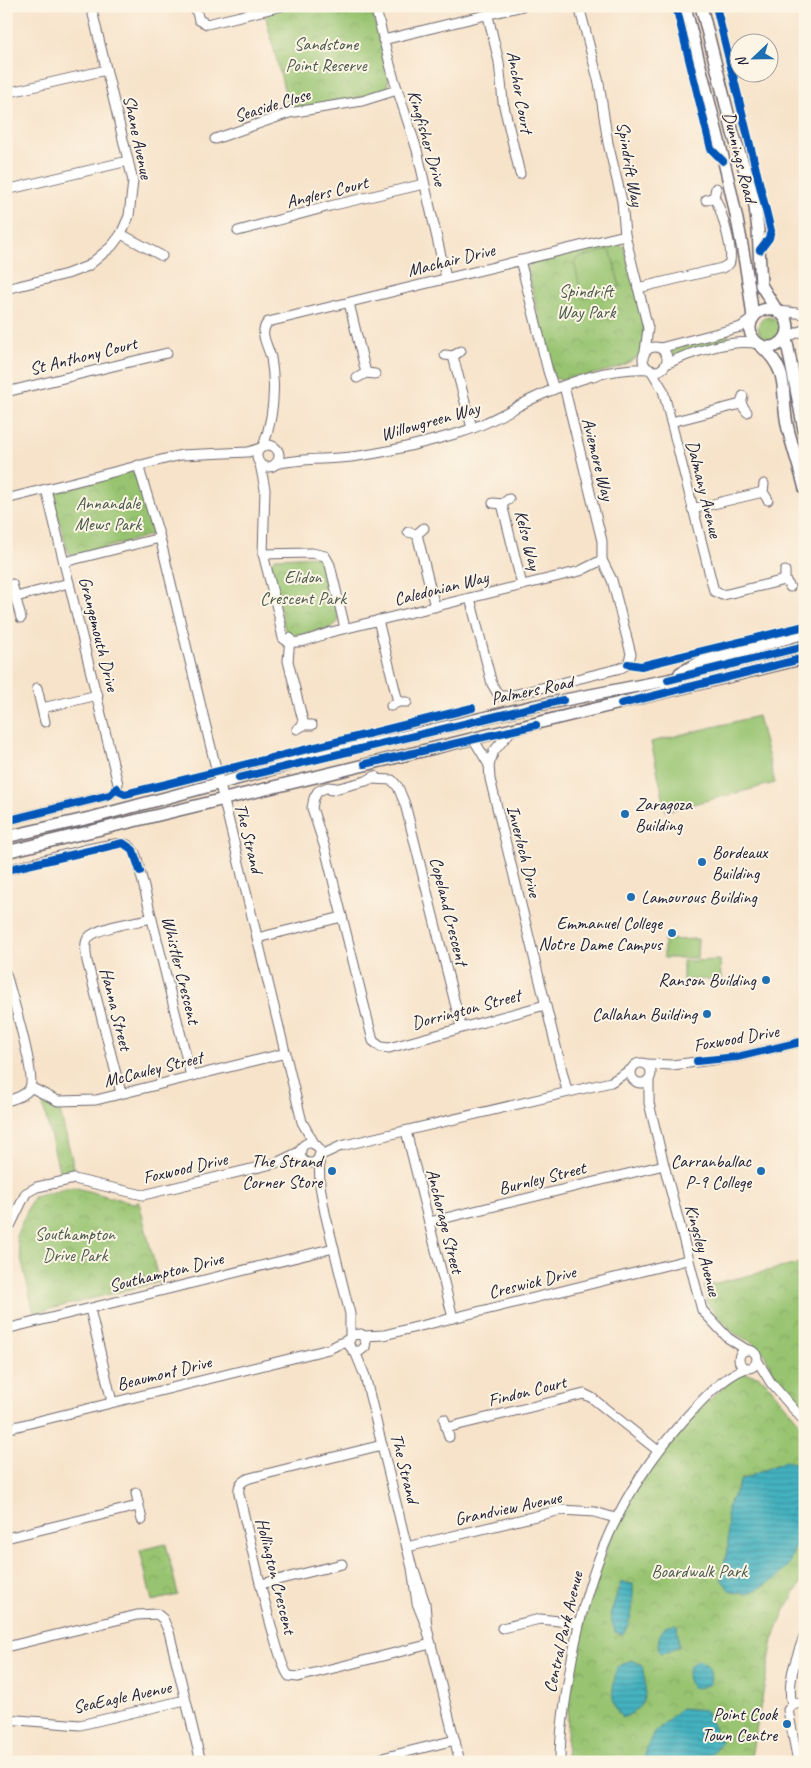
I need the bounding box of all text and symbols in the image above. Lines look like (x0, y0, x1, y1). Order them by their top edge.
north arrow (728, 32, 778, 82)
park label: Sandstone Point Reserve (285, 33, 368, 76)
street label: Anchor Court (502, 49, 539, 138)
text: N (732, 53, 752, 70)
street label: Seaside Close (231, 83, 314, 127)
street label: Kingfisher Drive (403, 88, 451, 189)
street label: Shane Avenue (118, 93, 158, 182)
street label: Dunnings Road (718, 110, 763, 207)
street label: Spindrift Way (612, 120, 649, 210)
street label: Anglers Court (284, 171, 372, 213)
street label: Machair Drive (405, 238, 498, 281)
park label: Spindrift Way Park (557, 280, 617, 323)
street label: St Anthony Court (27, 332, 141, 380)
street label: Willowgreen Way (378, 396, 484, 446)
street label: Aviemore Way (577, 415, 619, 505)
street label: Dalmany Avenue (681, 438, 727, 541)
park label: Annandale Mews Park (75, 492, 143, 535)
street label: Kelso Way (510, 508, 546, 574)
street label: Caledonian Way (392, 565, 492, 610)
park label: Elidon Crescent Park (260, 566, 347, 609)
street label: Grangemouth Drive (74, 574, 124, 695)
street label: Palmers Road (489, 670, 578, 709)
place label: Zaragoza Building (635, 793, 693, 836)
street label: The Strand (230, 801, 269, 878)
street label: Inverloch Drive (502, 803, 546, 900)
marker: Zaragoza Building (619, 808, 631, 820)
place label: Bordeaux Building (712, 841, 769, 884)
street label: Copeland Crescent (425, 855, 474, 970)
marker: Bordeaux Building (696, 856, 708, 868)
place label: Lamourous Building (641, 886, 759, 908)
marker: Lamourous Building (625, 891, 637, 903)
place label: Emmanuel College Notre Dame Campus (539, 912, 664, 955)
street label: Whistler Crescent (157, 914, 206, 1028)
marker: Emmanuel College Notre Dame Campus (666, 927, 678, 939)
street label: Hanna Street (95, 965, 137, 1055)
place label: Ranson Building (658, 969, 758, 991)
marker: Ranson Building (760, 974, 772, 986)
street label: Dorrington Street (409, 983, 526, 1034)
place label: Callahan Building (592, 1003, 699, 1025)
marker: Callahan Building (701, 1008, 713, 1020)
street label: Foxwood Drive (692, 1019, 781, 1056)
street label: McCauley Street (101, 1045, 208, 1092)
street label: Foxwood Drive (141, 1147, 231, 1188)
place label: The Strand Corner Store (242, 1150, 325, 1193)
place label: Carranballac P-9 College (671, 1150, 753, 1193)
street label: Burnley Street (496, 1156, 590, 1199)
marker: The Strand Corner Store (326, 1165, 338, 1177)
marker: Carranballac P-9 College (755, 1165, 767, 1177)
street label: Anchorage Street (421, 1166, 469, 1278)
street label: Kingsley Avenue (680, 1202, 726, 1299)
park label: Southampton Drive Park (35, 1223, 116, 1266)
street label: Southampton Drive (107, 1247, 227, 1297)
street label: Creswick Drive (486, 1260, 579, 1303)
street label: Beaumont Drive (114, 1350, 215, 1395)
street label: Findon Court (486, 1370, 570, 1411)
street label: The Strand (386, 1431, 425, 1508)
street label: Grandview Avenue (453, 1486, 564, 1530)
street label: Hollington Crescent (251, 1516, 302, 1638)
park label: Boardwalk Park (651, 1560, 748, 1582)
street label: Central Park Avenue (538, 1568, 588, 1695)
street label: SeaEagle Avenue (71, 1676, 174, 1718)
place label: Point Cook Town Centre (702, 1703, 778, 1746)
marker: Point Cook Town Centre (781, 1718, 793, 1730)

